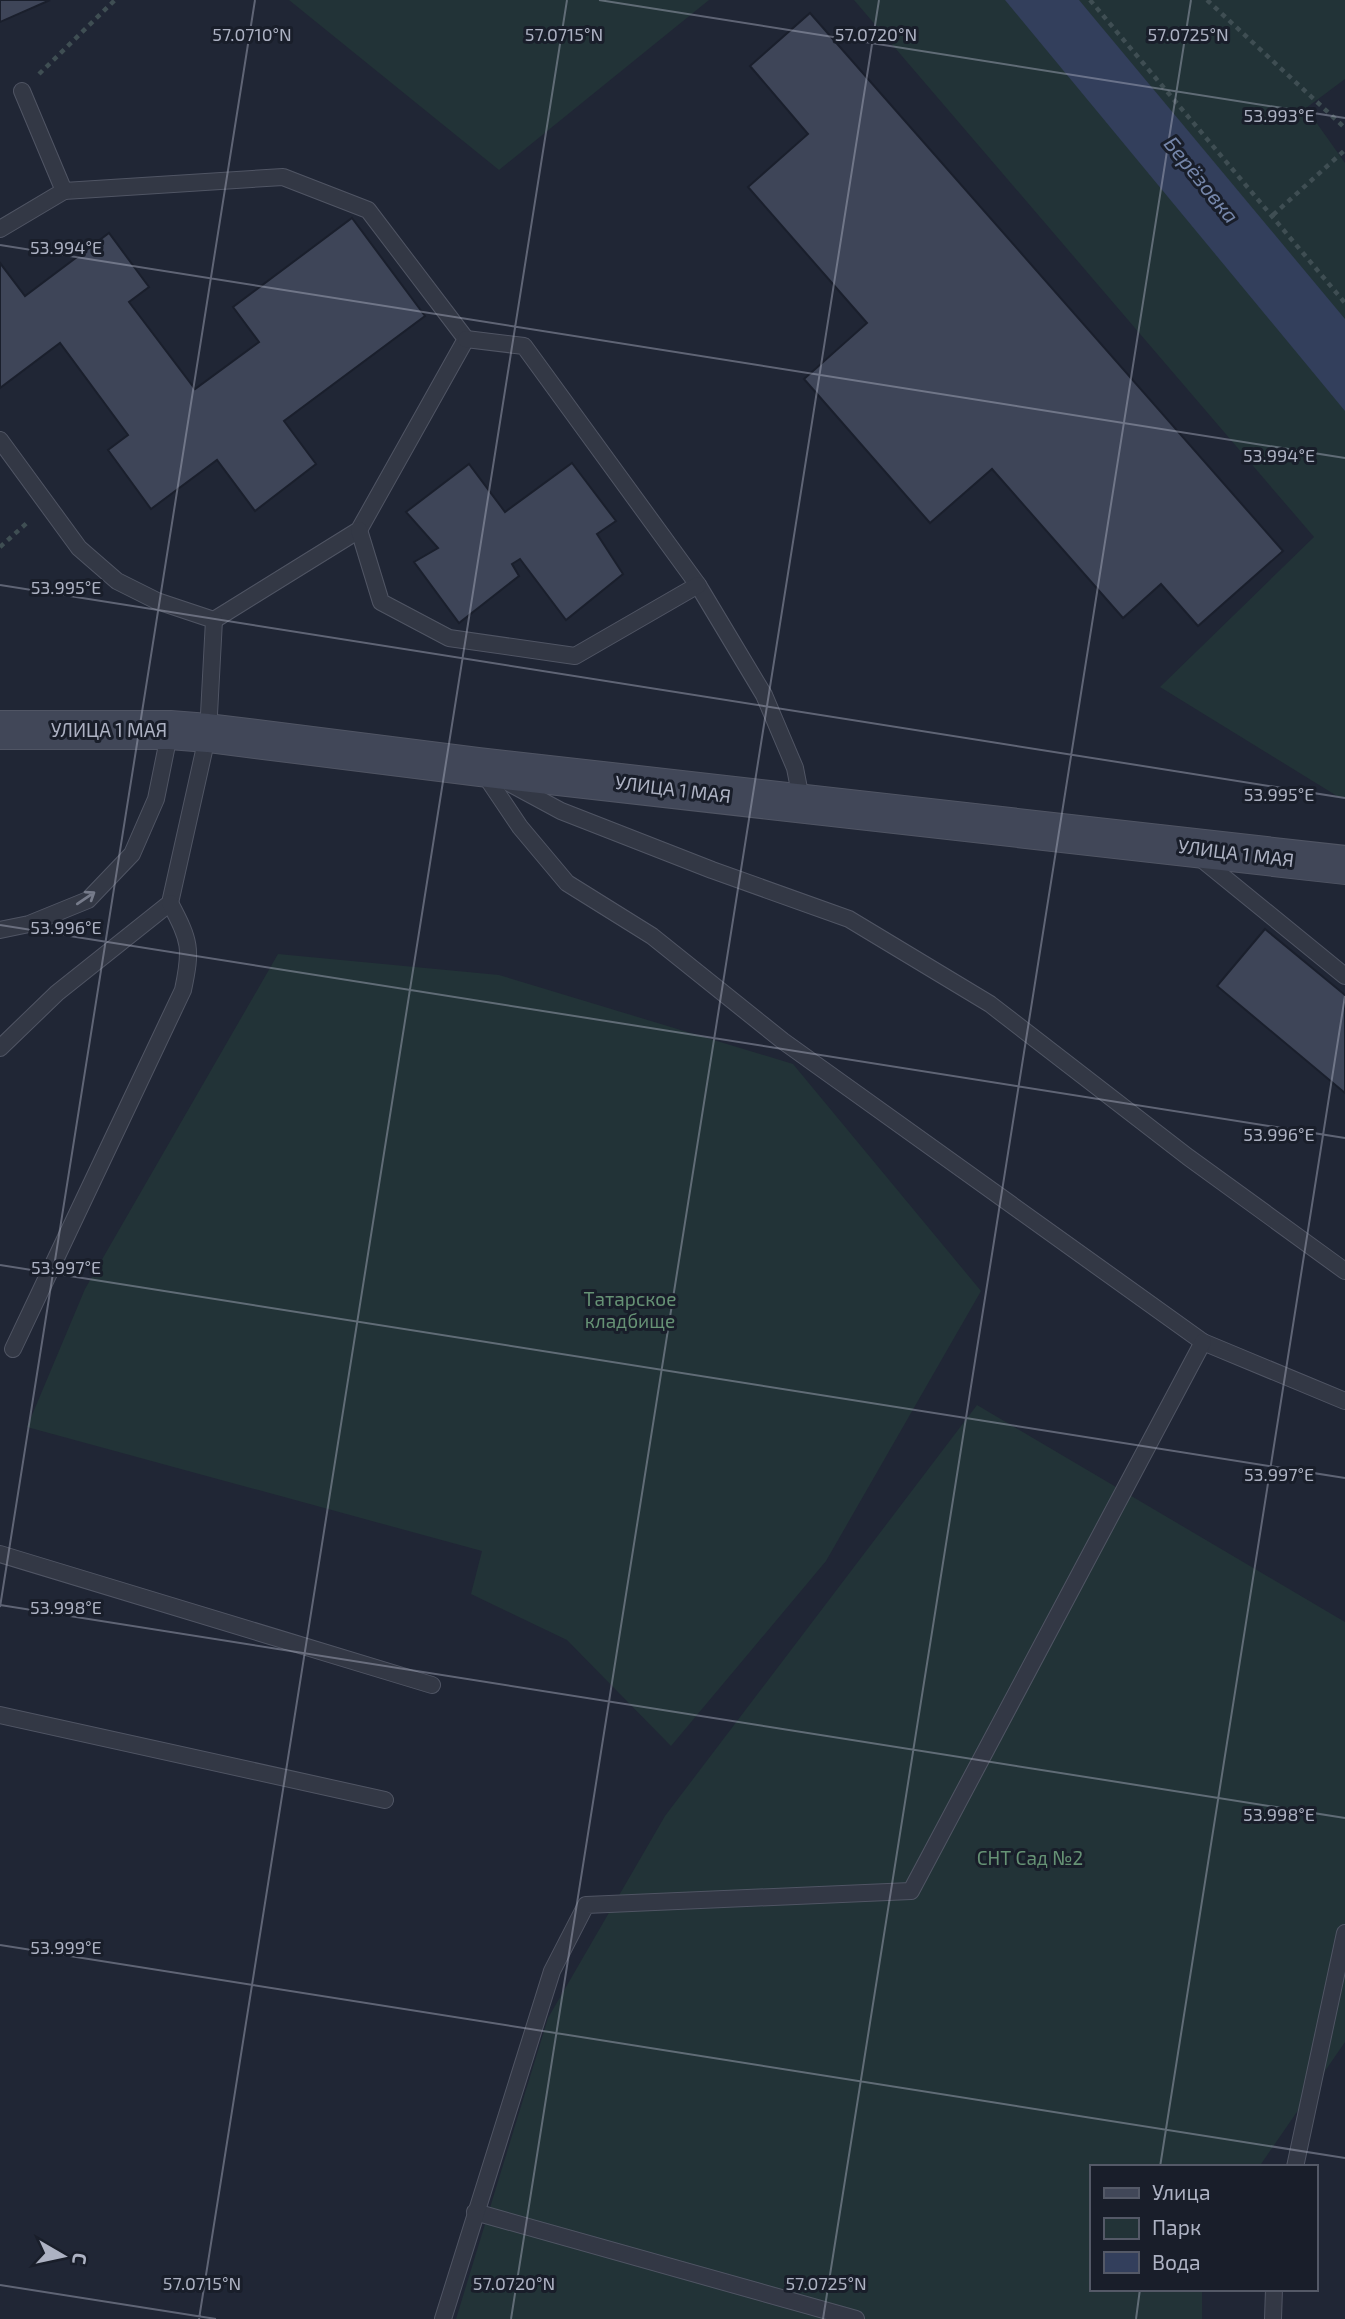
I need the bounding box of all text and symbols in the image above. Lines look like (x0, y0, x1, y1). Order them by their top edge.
text: 57.0710°N (212, 23, 292, 45)
text: 57.0715°N (525, 23, 603, 45)
text: 57.0720°N (835, 23, 917, 45)
text: 57.0725°N (1147, 23, 1229, 45)
text: 53.993°E (1244, 104, 1315, 126)
water label: Берёзовка (1160, 131, 1245, 227)
text: 53.994°E (30, 236, 102, 258)
text: 53.994°E (1243, 444, 1315, 466)
text: 53.995°E (31, 576, 101, 598)
street label: УЛИЦА 1 МАЯ (51, 718, 167, 741)
street label: УЛИЦА 1 МАЯ (614, 770, 732, 807)
text: 53.995°E (1244, 783, 1314, 805)
street label: УЛИЦА 1 МАЯ (1177, 834, 1295, 871)
one-way arrow (76, 891, 95, 905)
text: 53.996°E (30, 916, 102, 938)
text: 53.996°E (1243, 1123, 1315, 1145)
text: 53.997°E (31, 1256, 101, 1278)
park label: Татарское кладбище (584, 1287, 676, 1332)
text: 53.997°E (1244, 1463, 1314, 1485)
text: 53.998°E (30, 1596, 102, 1618)
text: 53.998°E (1243, 1803, 1315, 1825)
park label: СНТ Сад №2 (977, 1846, 1083, 1869)
text: 53.999°E (30, 1936, 102, 1958)
legend (1090, 2165, 1317, 2291)
text: Улица (1152, 2179, 1211, 2204)
text: Парк (1152, 2214, 1201, 2239)
north arrow (28, 2221, 98, 2291)
text: Вода (1152, 2249, 1201, 2274)
text: С (68, 2251, 93, 2266)
text: 57.0715°N (163, 2272, 241, 2294)
text: 57.0720°N (473, 2272, 555, 2294)
text: 57.0725°N (785, 2272, 867, 2294)

